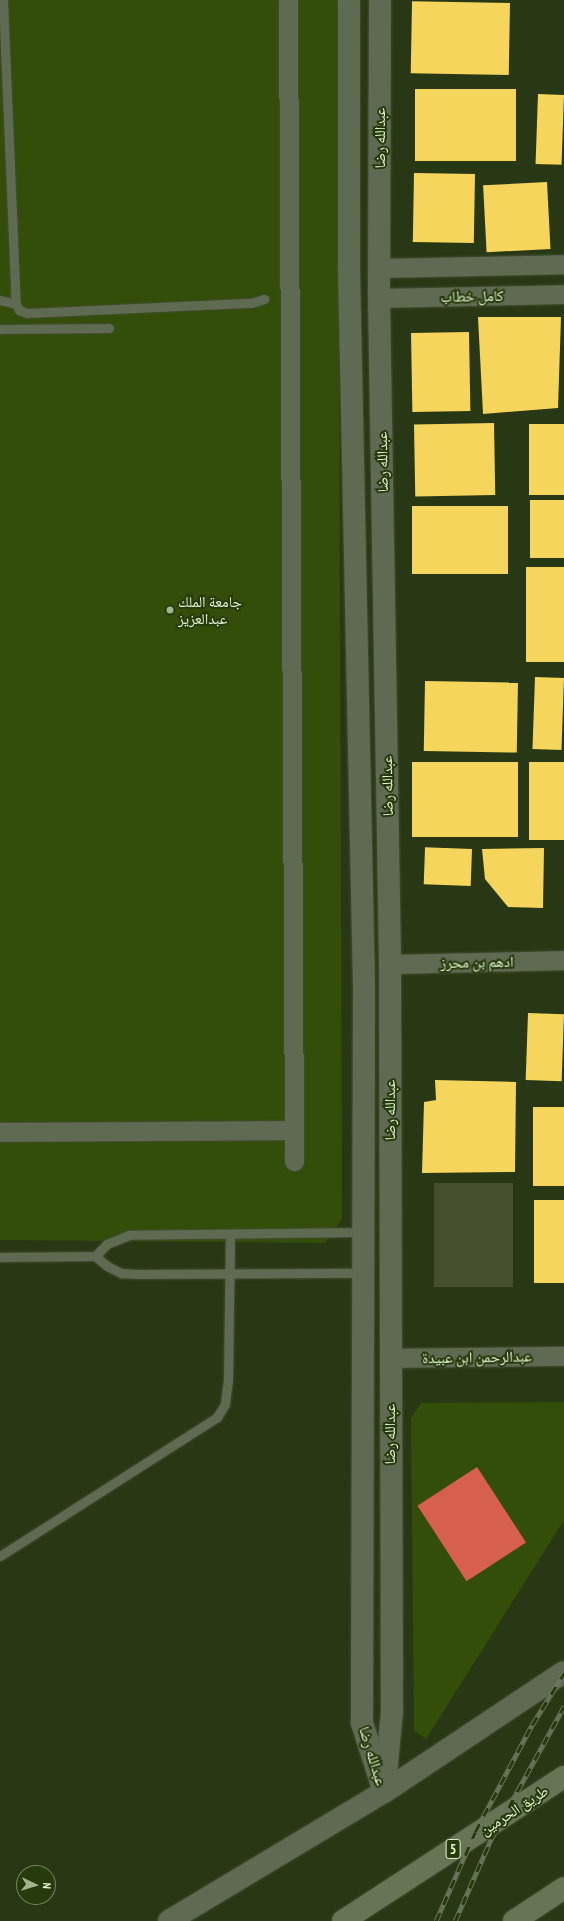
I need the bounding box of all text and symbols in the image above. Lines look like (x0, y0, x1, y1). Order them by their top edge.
street label: عبدالله رضا (371, 108, 389, 168)
street label: كامل خطاب (440, 286, 504, 306)
street label: عبدالله رضا (372, 431, 392, 493)
place label: جامعة الملك عبدالعزيز (178, 592, 242, 627)
marker: جامعة الملك عبدالعزيز (165, 605, 175, 615)
street label: عبدالله رضا (377, 755, 397, 817)
street label: ادهم بن محرز (440, 952, 514, 972)
street label: عبدالله رضا (381, 1080, 399, 1140)
street label: عبدالرحمن ابن عبيدة (422, 1347, 532, 1367)
street label: عبدالله رضا (381, 1404, 399, 1464)
street label: عبدالله رضا (356, 1724, 390, 1788)
street label: طريق الحرمين (477, 1781, 551, 1839)
road number: 5 (445, 1837, 461, 1861)
north arrow (16, 1865, 56, 1905)
text: N (40, 1882, 54, 1889)

